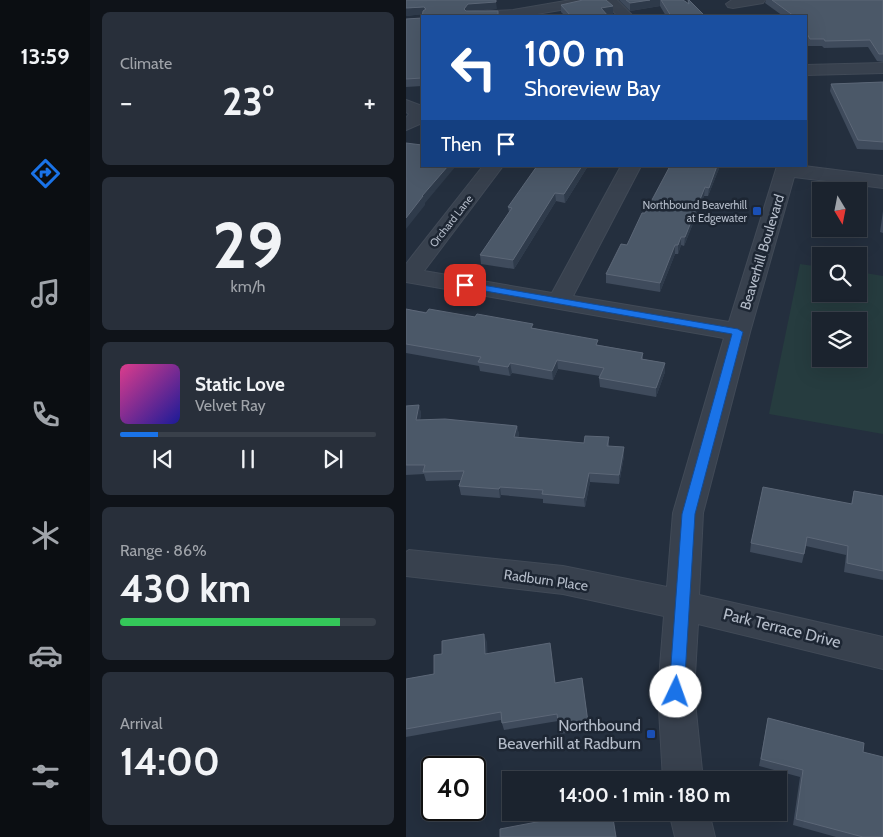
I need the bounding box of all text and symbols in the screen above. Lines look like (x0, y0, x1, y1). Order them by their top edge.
text: 100 m (524, 32, 625, 75)
icon: left (441, 35, 506, 100)
text: 13:59 (20, 43, 70, 70)
text: Climate (120, 54, 172, 73)
text: Shoreview Bay (524, 75, 661, 102)
text: 23° (222, 78, 274, 125)
text: − (120, 85, 132, 119)
text: + (364, 85, 376, 119)
icon: arrive (492, 130, 520, 158)
text: Then (441, 133, 482, 156)
icon: directions (28, 156, 63, 191)
north arrow (812, 182, 867, 238)
map controls (812, 182, 867, 367)
street label: Orchard Lane (426, 192, 476, 250)
street label: Beaverhill Boulevard (736, 192, 788, 312)
place label: Northbound Beaverhill at Edgewater (642, 198, 748, 225)
text: 29 (213, 205, 283, 284)
marker: Northbound Beaverhill at Edgewater (751, 205, 763, 217)
button: search (812, 247, 867, 302)
pin (444, 264, 486, 306)
icon: arrive (451, 271, 479, 299)
icon: music (28, 276, 63, 311)
text: km/h (230, 277, 266, 296)
button: layers (812, 312, 867, 367)
text: Static Love (195, 373, 285, 396)
text: Velvet Ray (195, 396, 266, 415)
icon: phone (28, 397, 63, 432)
icon: previous (149, 445, 177, 473)
icon: pause (234, 445, 262, 473)
icon: next (319, 445, 347, 473)
icon: climate (28, 518, 63, 553)
text: Range · 86% (120, 541, 207, 560)
text: 430 km (120, 565, 251, 612)
street label: Radburn Place (503, 565, 589, 595)
street label: Park Terrace Drive (721, 604, 843, 652)
icon: car (28, 638, 63, 673)
position arrow (649, 665, 701, 717)
text: Arrival (120, 714, 163, 733)
place label: Northbound Beaverhill at Radburn (498, 716, 641, 753)
marker: Northbound Beaverhill at Radburn (645, 728, 657, 740)
text: 14:00 (120, 738, 220, 785)
speed limit sign: 40 (421, 756, 486, 821)
icon: filters (28, 759, 63, 794)
text: 14:00 · 1 min · 180 m (559, 784, 730, 807)

